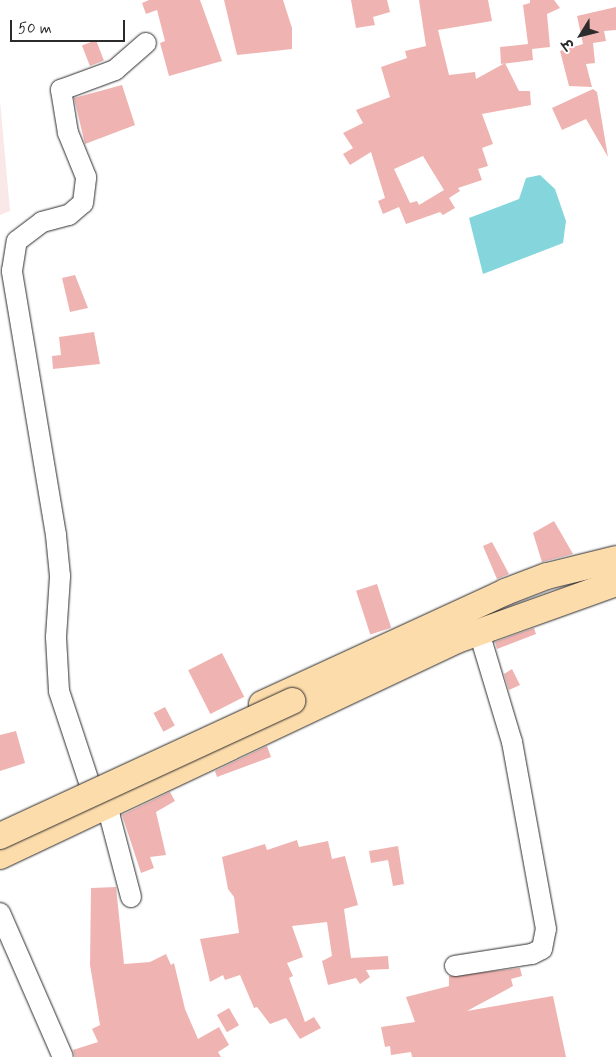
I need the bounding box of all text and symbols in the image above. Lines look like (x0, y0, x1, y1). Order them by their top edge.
scale bar (12, 10, 128, 42)
north arrow (556, 10, 606, 60)
text: 50 m (18, 19, 52, 39)
text: उ (559, 35, 579, 53)

